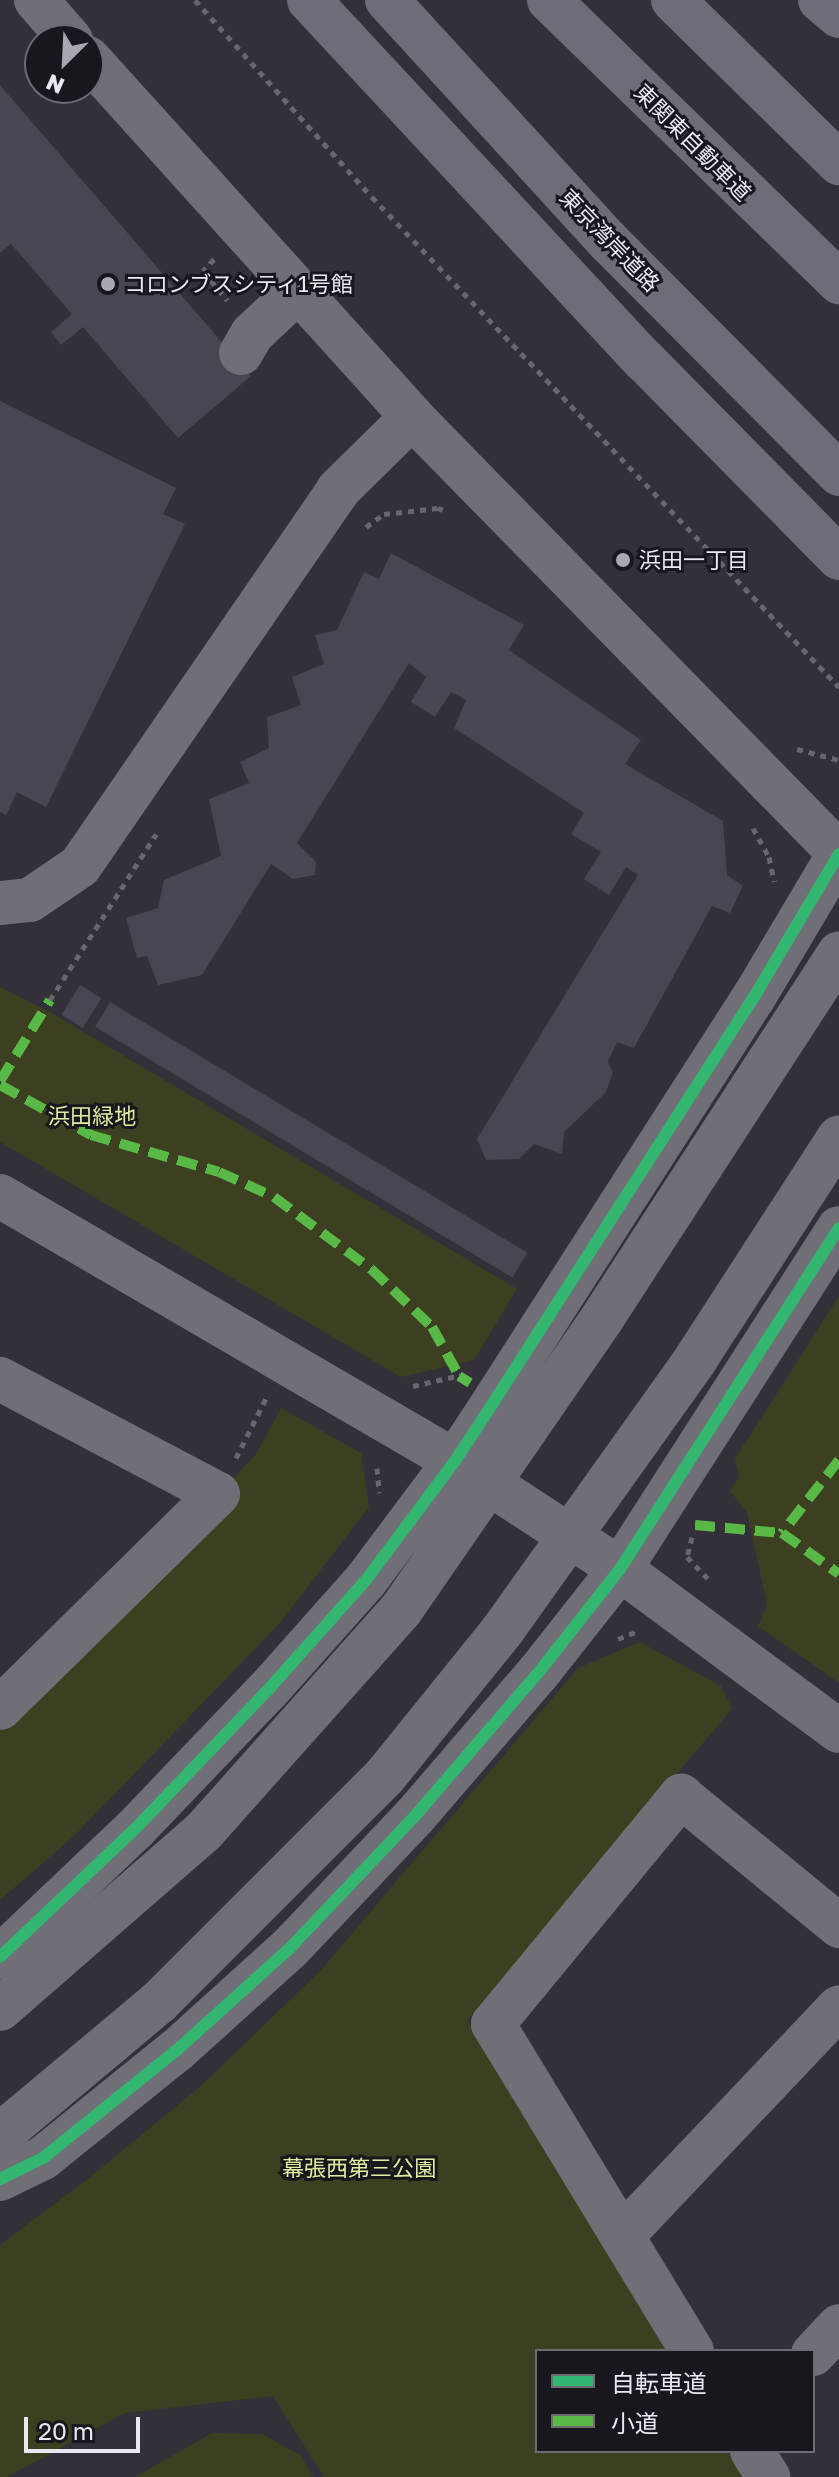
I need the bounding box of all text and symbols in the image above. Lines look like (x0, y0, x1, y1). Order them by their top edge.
north arrow (24, 24, 104, 104)
text: N (42, 69, 68, 100)
street label: 東関東自動車道 (629, 78, 757, 206)
street label: 東京湾岸道路 (555, 183, 665, 297)
place label: コロンブスシティ1号館 (124, 271, 355, 297)
marker: コロンブスシティ1号館 (99, 275, 117, 293)
place label: 浜田一丁目 (639, 547, 749, 573)
marker: 浜田一丁目 (614, 551, 632, 569)
park label: 浜田緑地 (48, 1103, 136, 1129)
park label: 幕張西第三公園 (282, 2155, 436, 2181)
legend (535, 2349, 815, 2453)
text: 自転車道 (611, 2368, 707, 2397)
scale bar (28, 2401, 144, 2451)
text: 小道 (611, 2408, 659, 2437)
text: 20 m (38, 2416, 94, 2445)

